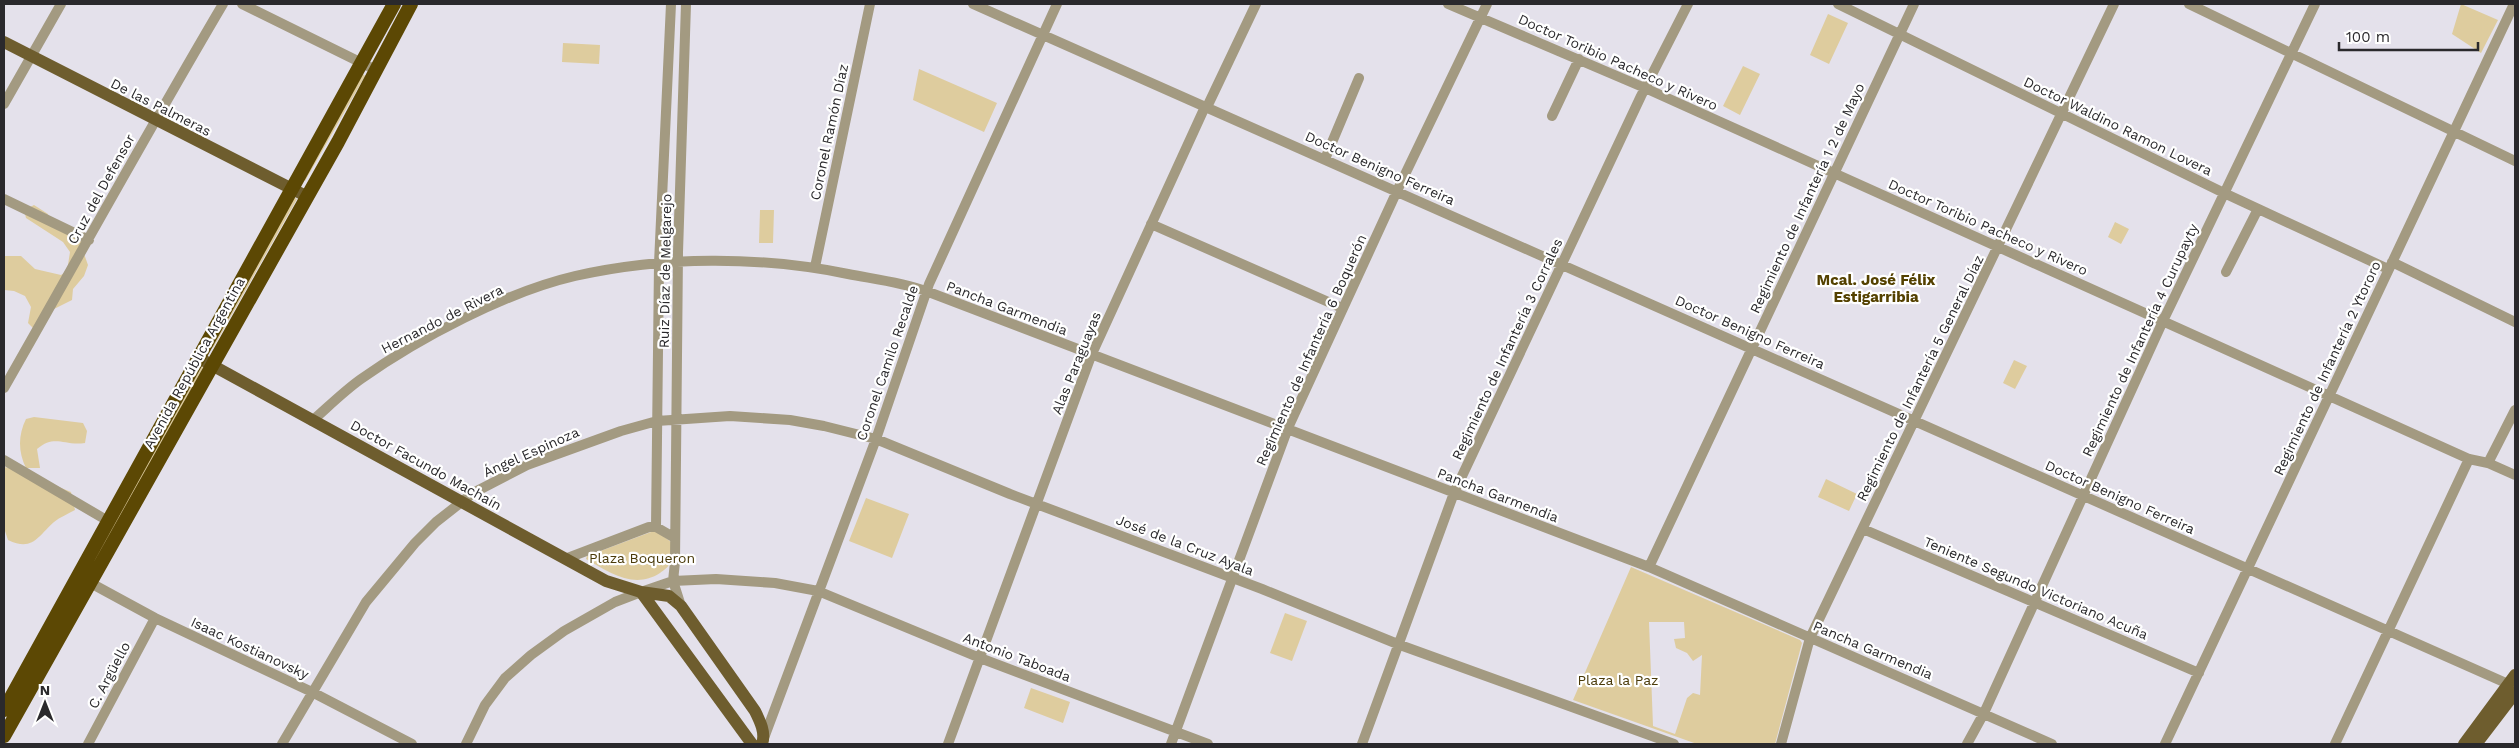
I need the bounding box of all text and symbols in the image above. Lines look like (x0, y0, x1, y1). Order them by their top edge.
street label: Doctor Toribio Pacheco y Rivero (1516, 11, 1720, 113)
scale bar (2339, 20, 2478, 52)
text: 100 m (2346, 28, 2390, 46)
street label: Coronel Ramón Díaz (807, 62, 851, 202)
street label: Doctor Waldino Ramon Lovera (2021, 73, 2215, 179)
street label: De las Palmeras (108, 75, 214, 139)
street label: Regimiento de Infantería 1 2 de Mayo (1746, 80, 1868, 316)
street label: Doctor Benigno Ferreira (1303, 128, 1457, 208)
street label: Cruz del Defensor (64, 131, 138, 247)
street label: Doctor Toribio Pacheco y Rivero (1886, 176, 2090, 278)
street label: Ruiz Díaz de Melgarejo (656, 194, 674, 348)
street label: Regimiento de Infantería 4 Curupayty (2079, 220, 2202, 459)
street label: Regimiento de Infantería 6 Boquerón (1253, 232, 1369, 468)
street label: Regimiento de Infantería 3 Corrales (1449, 236, 1565, 462)
street label: Regimiento de Infantería 5 General Díaz (1853, 252, 1987, 504)
street label: Regimiento de Infantería 2 Ytororo (2270, 258, 2384, 478)
district label: Mcal. José Félix Estigarribia (1817, 271, 1936, 306)
street label: Avenida República Argentina (140, 274, 248, 452)
street label: Pancha Garmendia (944, 278, 1070, 338)
street label: Hernando de Rivera (378, 281, 506, 357)
street label: Coronel Camilo Recalde (853, 283, 921, 443)
street label: Doctor Benigno Ferreira (1673, 292, 1827, 372)
street label: Alas Paraguayas (1048, 309, 1104, 417)
street label: Doctor Facundo Machaín (348, 417, 504, 513)
street label: Ángel Espinoza (481, 424, 581, 480)
street label: Doctor Benigno Ferreira (2043, 457, 2197, 537)
street label: Pancha Garmendia (1435, 465, 1561, 525)
street label: José de la Cruz Ayala (1114, 511, 1256, 579)
street label: Teniente Segundo Victoriano Acuña (1922, 533, 2150, 643)
park label: Plaza Boqueron (589, 550, 695, 566)
street label: Isaac Kostianovsky (188, 614, 312, 683)
street label: Pancha Garmendia (1811, 618, 1935, 682)
street label: Antonio Taboada (961, 629, 1073, 685)
street label: C. Argüello (85, 639, 133, 711)
park label: Plaza la Paz (1577, 672, 1659, 688)
north arrow (20, 678, 70, 728)
text: N (40, 682, 50, 698)

